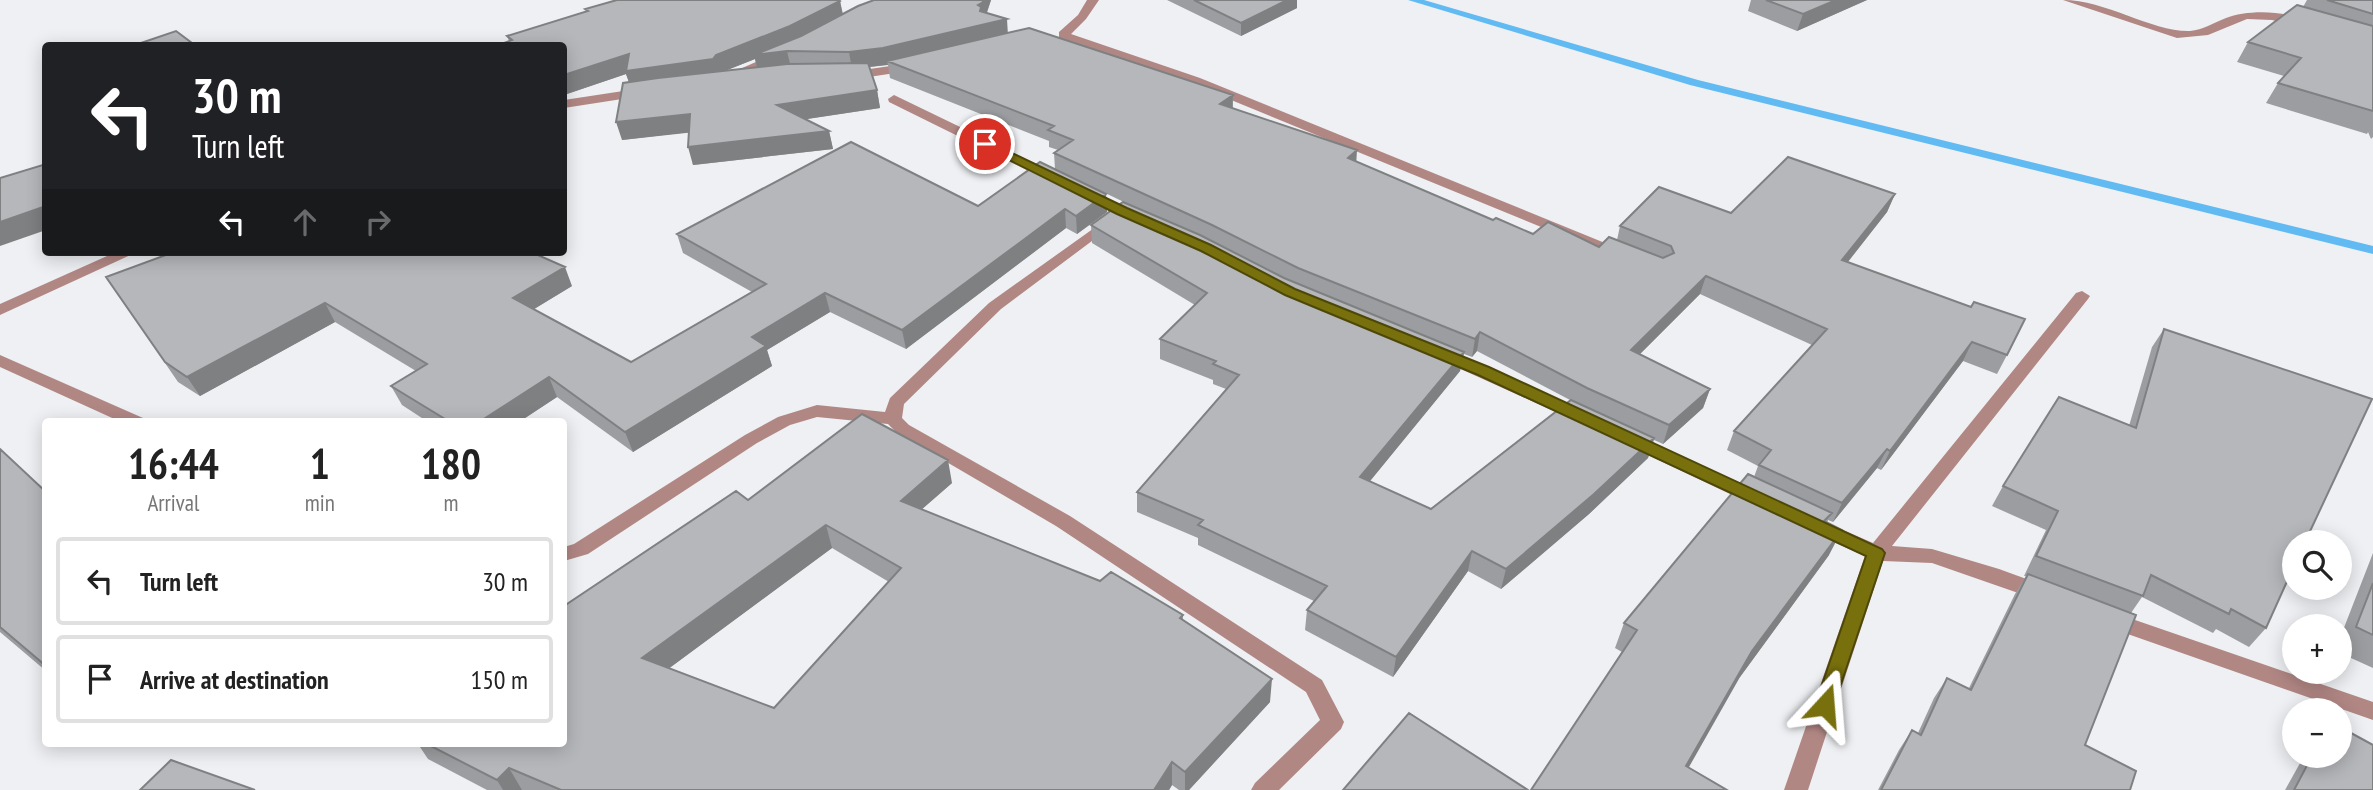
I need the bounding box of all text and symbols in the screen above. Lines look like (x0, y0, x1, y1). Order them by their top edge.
text: 30 m (192, 63, 281, 127)
icon: left (77, 70, 168, 161)
pin (955, 114, 1015, 174)
text: Turn left (192, 125, 284, 167)
icon: arrive (966, 125, 1004, 163)
icon: left (213, 203, 251, 241)
icon: ahead (286, 203, 324, 241)
icon: right (359, 203, 397, 241)
text: 16:44 (128, 436, 219, 491)
text: 1 (310, 436, 330, 491)
text: 180 (421, 436, 481, 491)
text: Arrival (147, 488, 199, 517)
text: min (305, 488, 335, 517)
text: m (443, 488, 458, 517)
map controls (2282, 530, 2352, 768)
button: search (2282, 530, 2352, 600)
icon: left (81, 562, 119, 600)
text: Turn left (140, 565, 218, 598)
text: 30 m (482, 565, 528, 598)
button: + (2282, 614, 2352, 684)
icon: arrive (81, 660, 119, 698)
text: Arrive at destination (140, 663, 329, 696)
text: 150 m (470, 663, 528, 696)
position arrow (1788, 668, 1862, 742)
button: − (2282, 698, 2352, 768)

